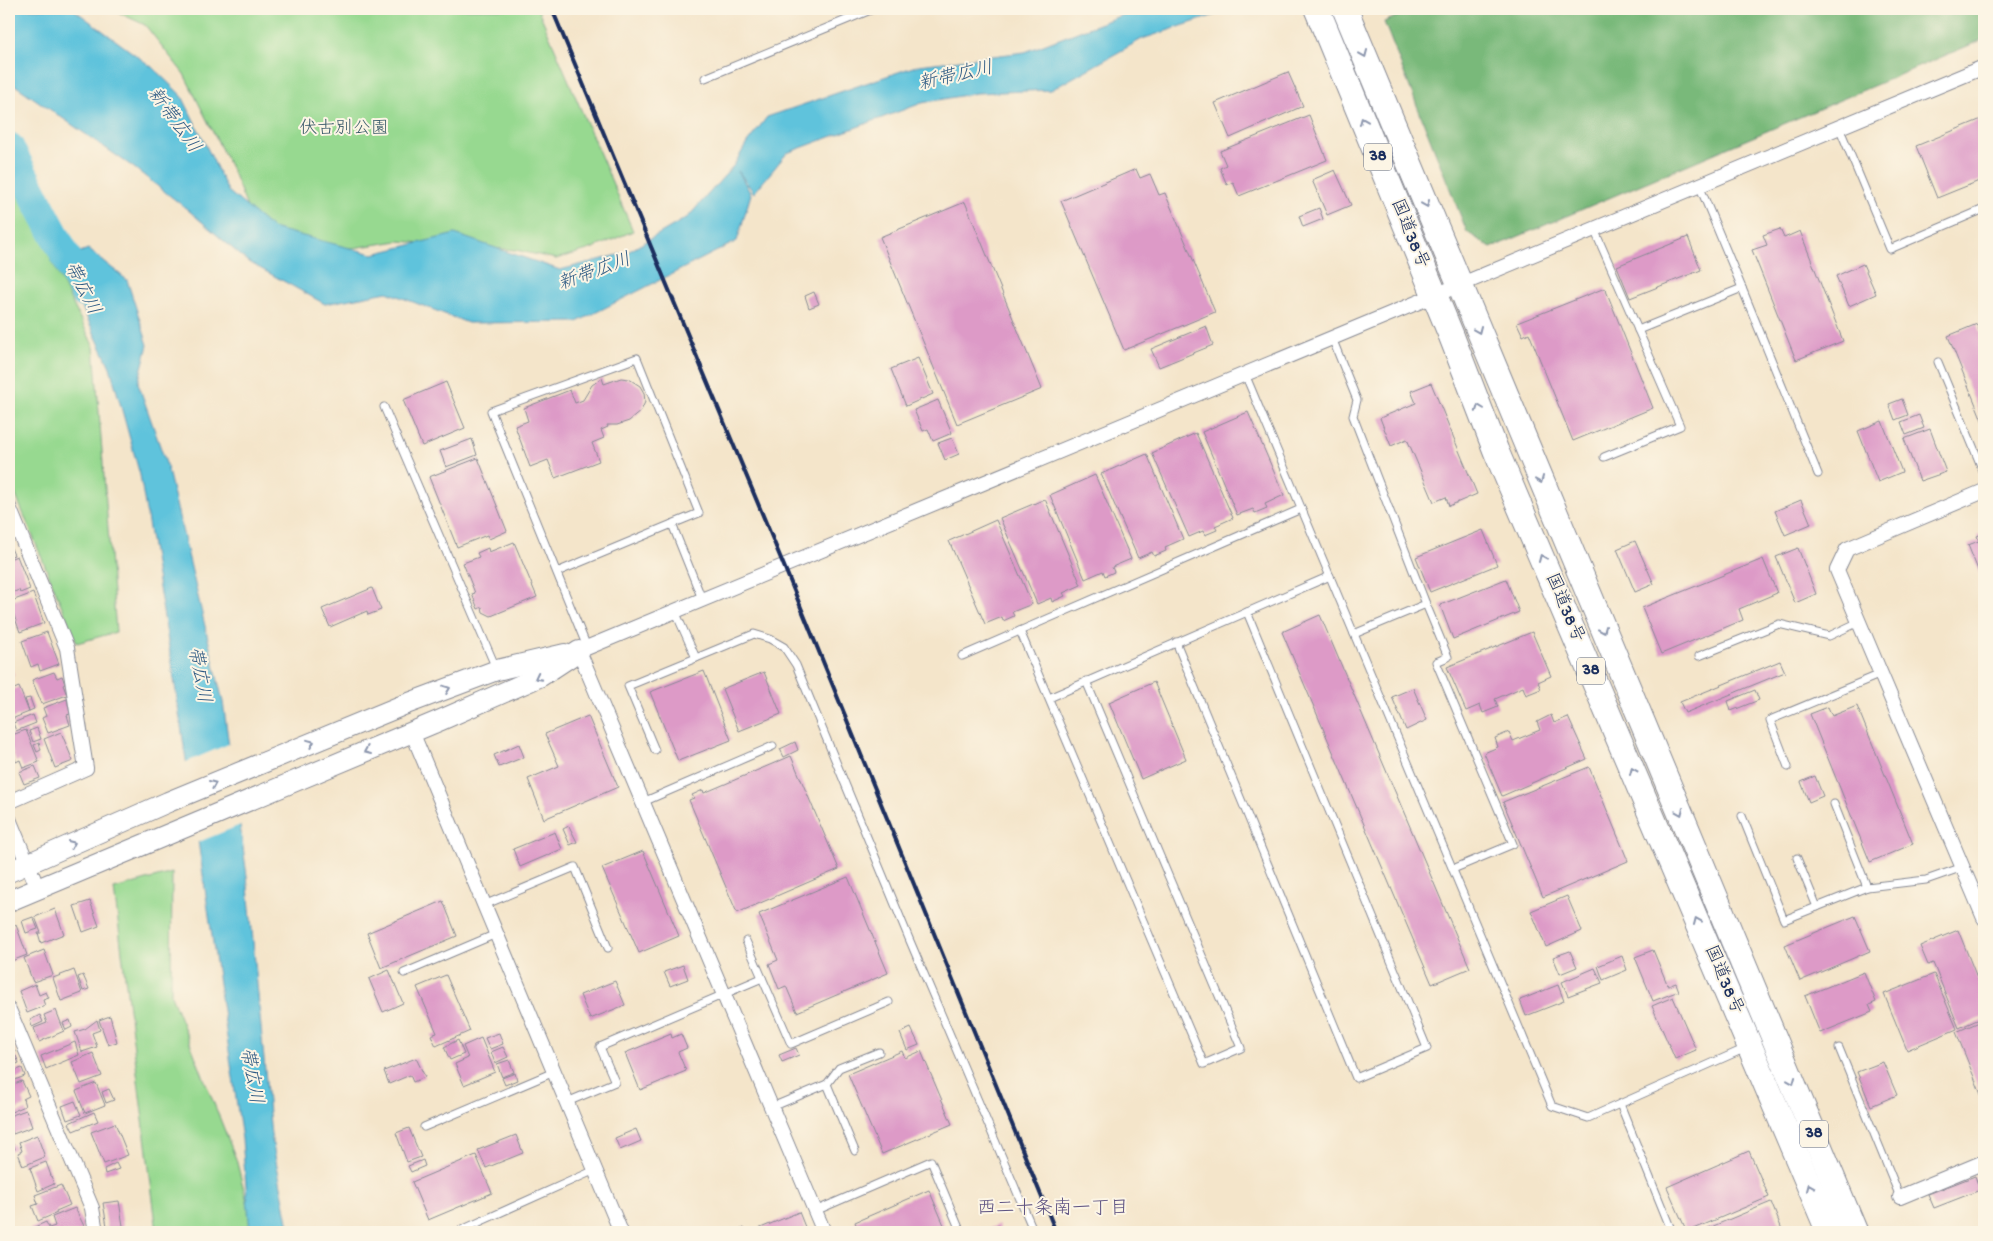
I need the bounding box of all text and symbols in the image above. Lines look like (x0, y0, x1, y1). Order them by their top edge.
one-way arrow (1357, 49, 1368, 58)
water label: 新帯広川 (916, 56, 996, 97)
water label: 新帯広川 (141, 83, 205, 159)
one-way arrow (1359, 117, 1369, 125)
park label: 伏古別公園 (299, 118, 389, 140)
road number: 38 (1364, 144, 1392, 170)
street label: 国道38号 (1386, 196, 1433, 272)
one-way arrow (1420, 200, 1430, 208)
water label: 新帯広川 (555, 248, 635, 297)
water label: 帯広川 (58, 258, 105, 320)
one-way arrow (1471, 325, 1482, 334)
one-way arrow (1475, 404, 1485, 412)
one-way arrow (1534, 475, 1545, 484)
one-way arrow (1537, 554, 1548, 563)
street label: 国道38号 (1540, 570, 1589, 646)
one-way arrow (1597, 625, 1608, 634)
water label: 帯広川 (182, 645, 215, 705)
road number: 38 (1577, 658, 1605, 684)
one-way arrow (534, 671, 543, 681)
one-way arrow (442, 685, 451, 695)
one-way arrow (306, 739, 315, 749)
one-way arrow (364, 746, 372, 756)
one-way arrow (1629, 767, 1640, 776)
one-way arrow (208, 779, 217, 790)
one-way arrow (1673, 807, 1684, 816)
one-way arrow (67, 840, 76, 851)
one-way arrow (1693, 917, 1704, 926)
street label: 国道38号 (1699, 942, 1748, 1018)
water label: 帯広川 (234, 1046, 267, 1106)
one-way arrow (1786, 1076, 1797, 1085)
road number: 38 (1800, 1120, 1828, 1148)
one-way arrow (1806, 1183, 1817, 1192)
district label: 西二十条南一丁目 (977, 1197, 1129, 1221)

